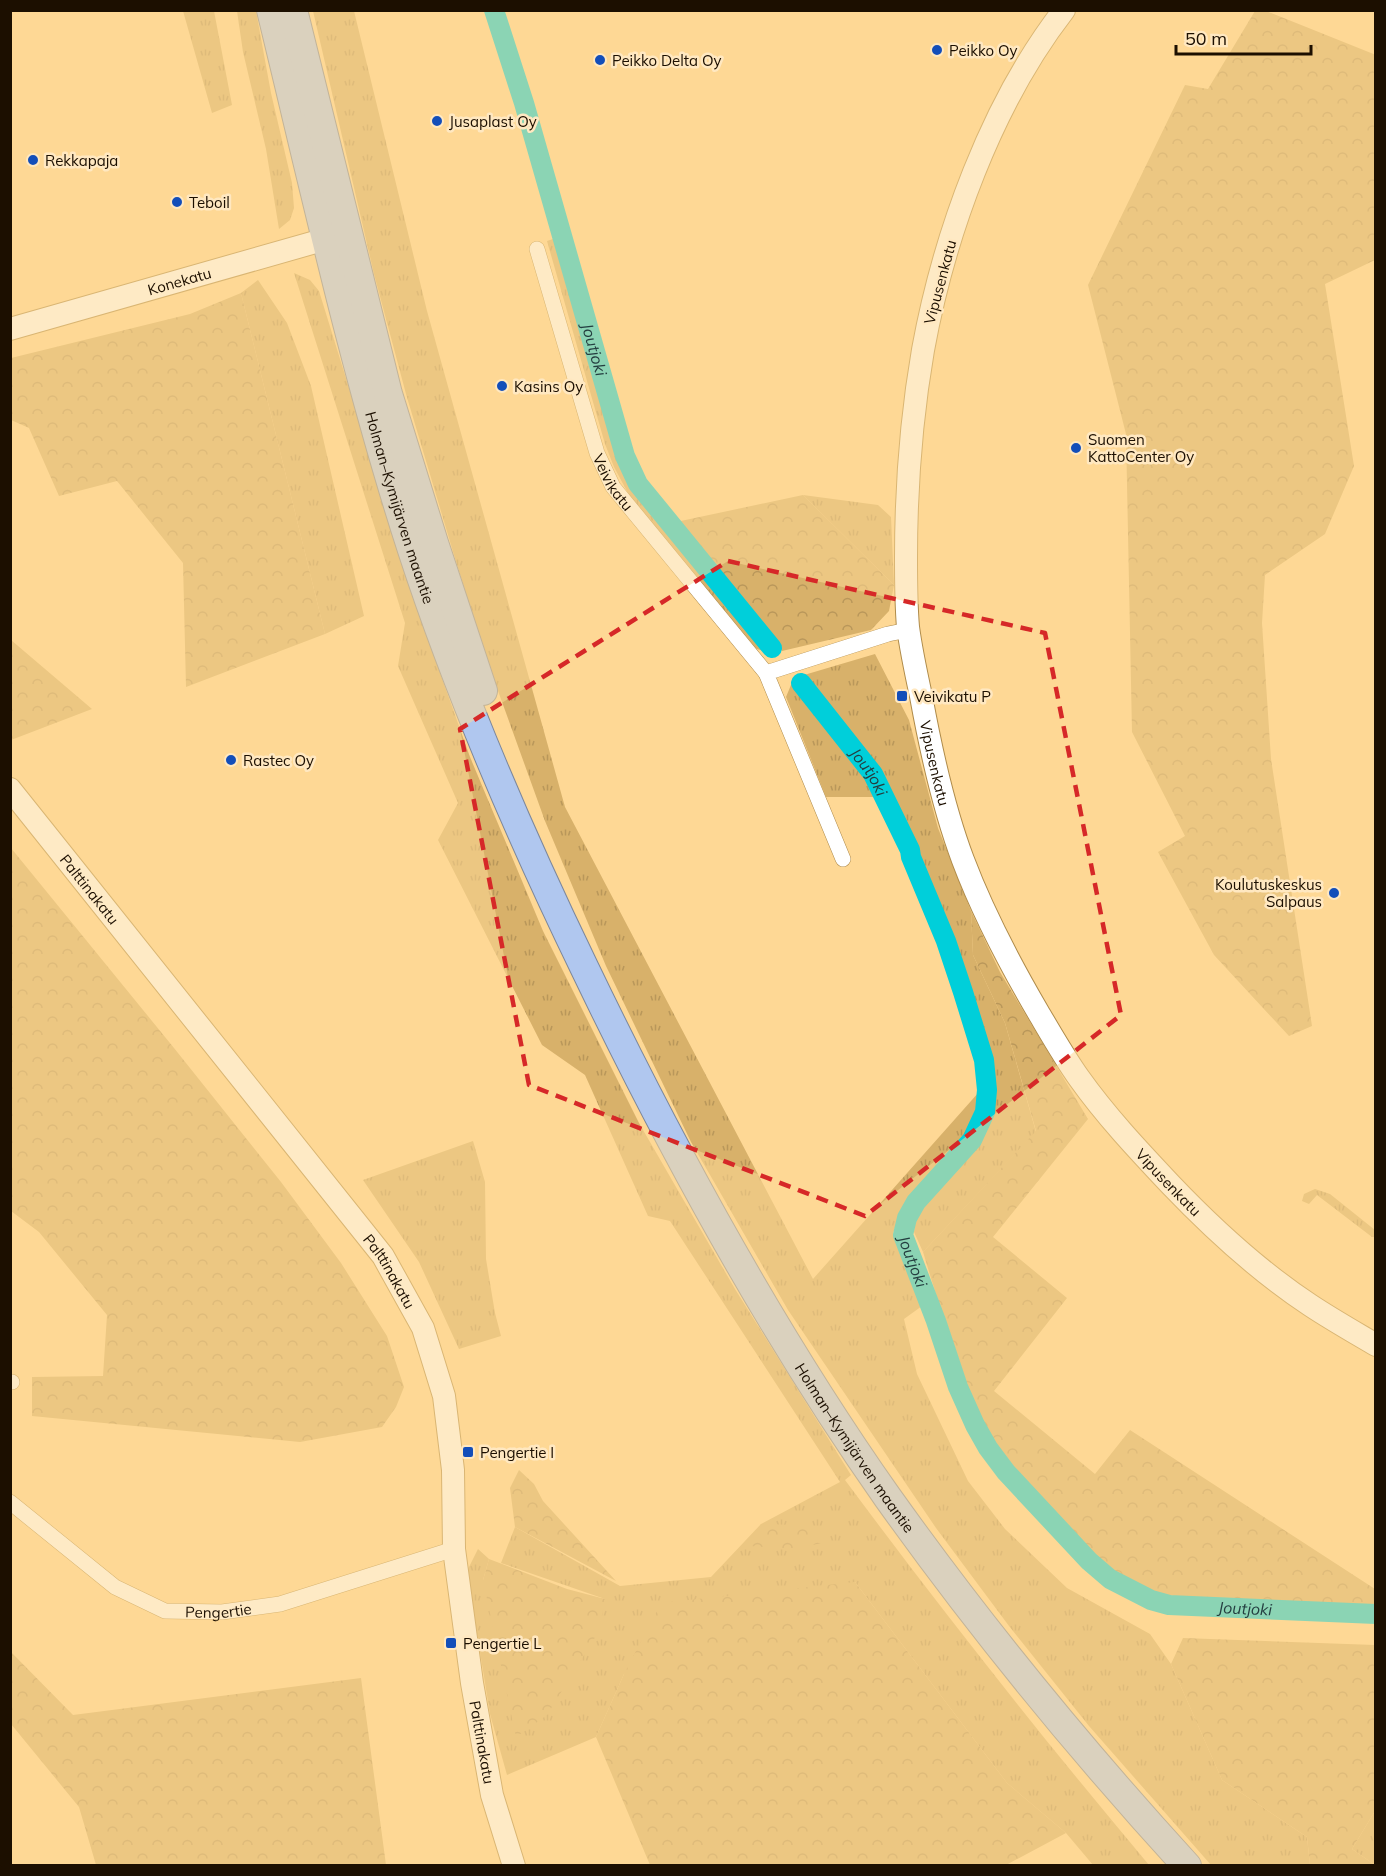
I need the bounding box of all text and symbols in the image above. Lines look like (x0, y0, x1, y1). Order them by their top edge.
scale bar (1176, 18, 1311, 56)
text: 50 m (1185, 27, 1227, 50)
place label: Peikko Oy (949, 41, 1017, 60)
marker: Peikko Oy (930, 43, 944, 57)
place label: Peikko Delta Oy (612, 51, 722, 70)
marker: Peikko Delta Oy (593, 53, 607, 67)
place label: Jusaplast Oy (449, 112, 537, 131)
marker: Jusaplast Oy (430, 114, 444, 128)
place label: Rekkapaja (45, 151, 118, 170)
marker: Rekkapaja (26, 153, 40, 167)
place label: Teboil (189, 193, 230, 212)
marker: Teboil (170, 195, 184, 209)
street label: Vipusenkatu (920, 238, 960, 326)
street label: Konekatu (145, 263, 213, 299)
water label: Joutjoki (577, 319, 612, 378)
place label: Kasins Oy (514, 377, 583, 396)
marker: Kasins Oy (495, 379, 509, 393)
street label: Holman–Kymijärven maantie (362, 409, 439, 606)
place label: Suomen KattoCenter Oy (1088, 430, 1194, 466)
marker: Suomen KattoCenter Oy (1069, 441, 1083, 455)
street label: Veivikatu (589, 450, 638, 514)
place label: Veivikatu P (914, 687, 991, 706)
marker: Veivikatu P (895, 689, 909, 703)
street label: Vipusenkatu (916, 719, 954, 808)
water label: Joutjoki (845, 742, 892, 799)
place label: Rastec Oy (243, 751, 314, 770)
marker: Rastec Oy (224, 753, 238, 767)
street label: Palttinakatu (56, 850, 124, 928)
place label: Koulutuskeskus Salpaus (1215, 875, 1322, 911)
marker: Koulutuskeskus Salpaus (1327, 886, 1341, 900)
street label: Vipusenkatu (1132, 1144, 1205, 1220)
street label: Palttinakatu (359, 1230, 420, 1312)
water label: Joutjoki (893, 1230, 932, 1290)
street label: Holman–Kymijärven maantie (791, 1359, 919, 1536)
place label: Pengertie I (480, 1443, 554, 1462)
marker: Pengertie I (461, 1445, 475, 1459)
water label: Joutjoki (1216, 1597, 1273, 1619)
street label: Pengertie (185, 1599, 253, 1622)
place label: Pengertie L (463, 1634, 542, 1653)
marker: Pengertie L (444, 1636, 458, 1650)
street label: Palttinakatu (466, 1699, 499, 1785)

